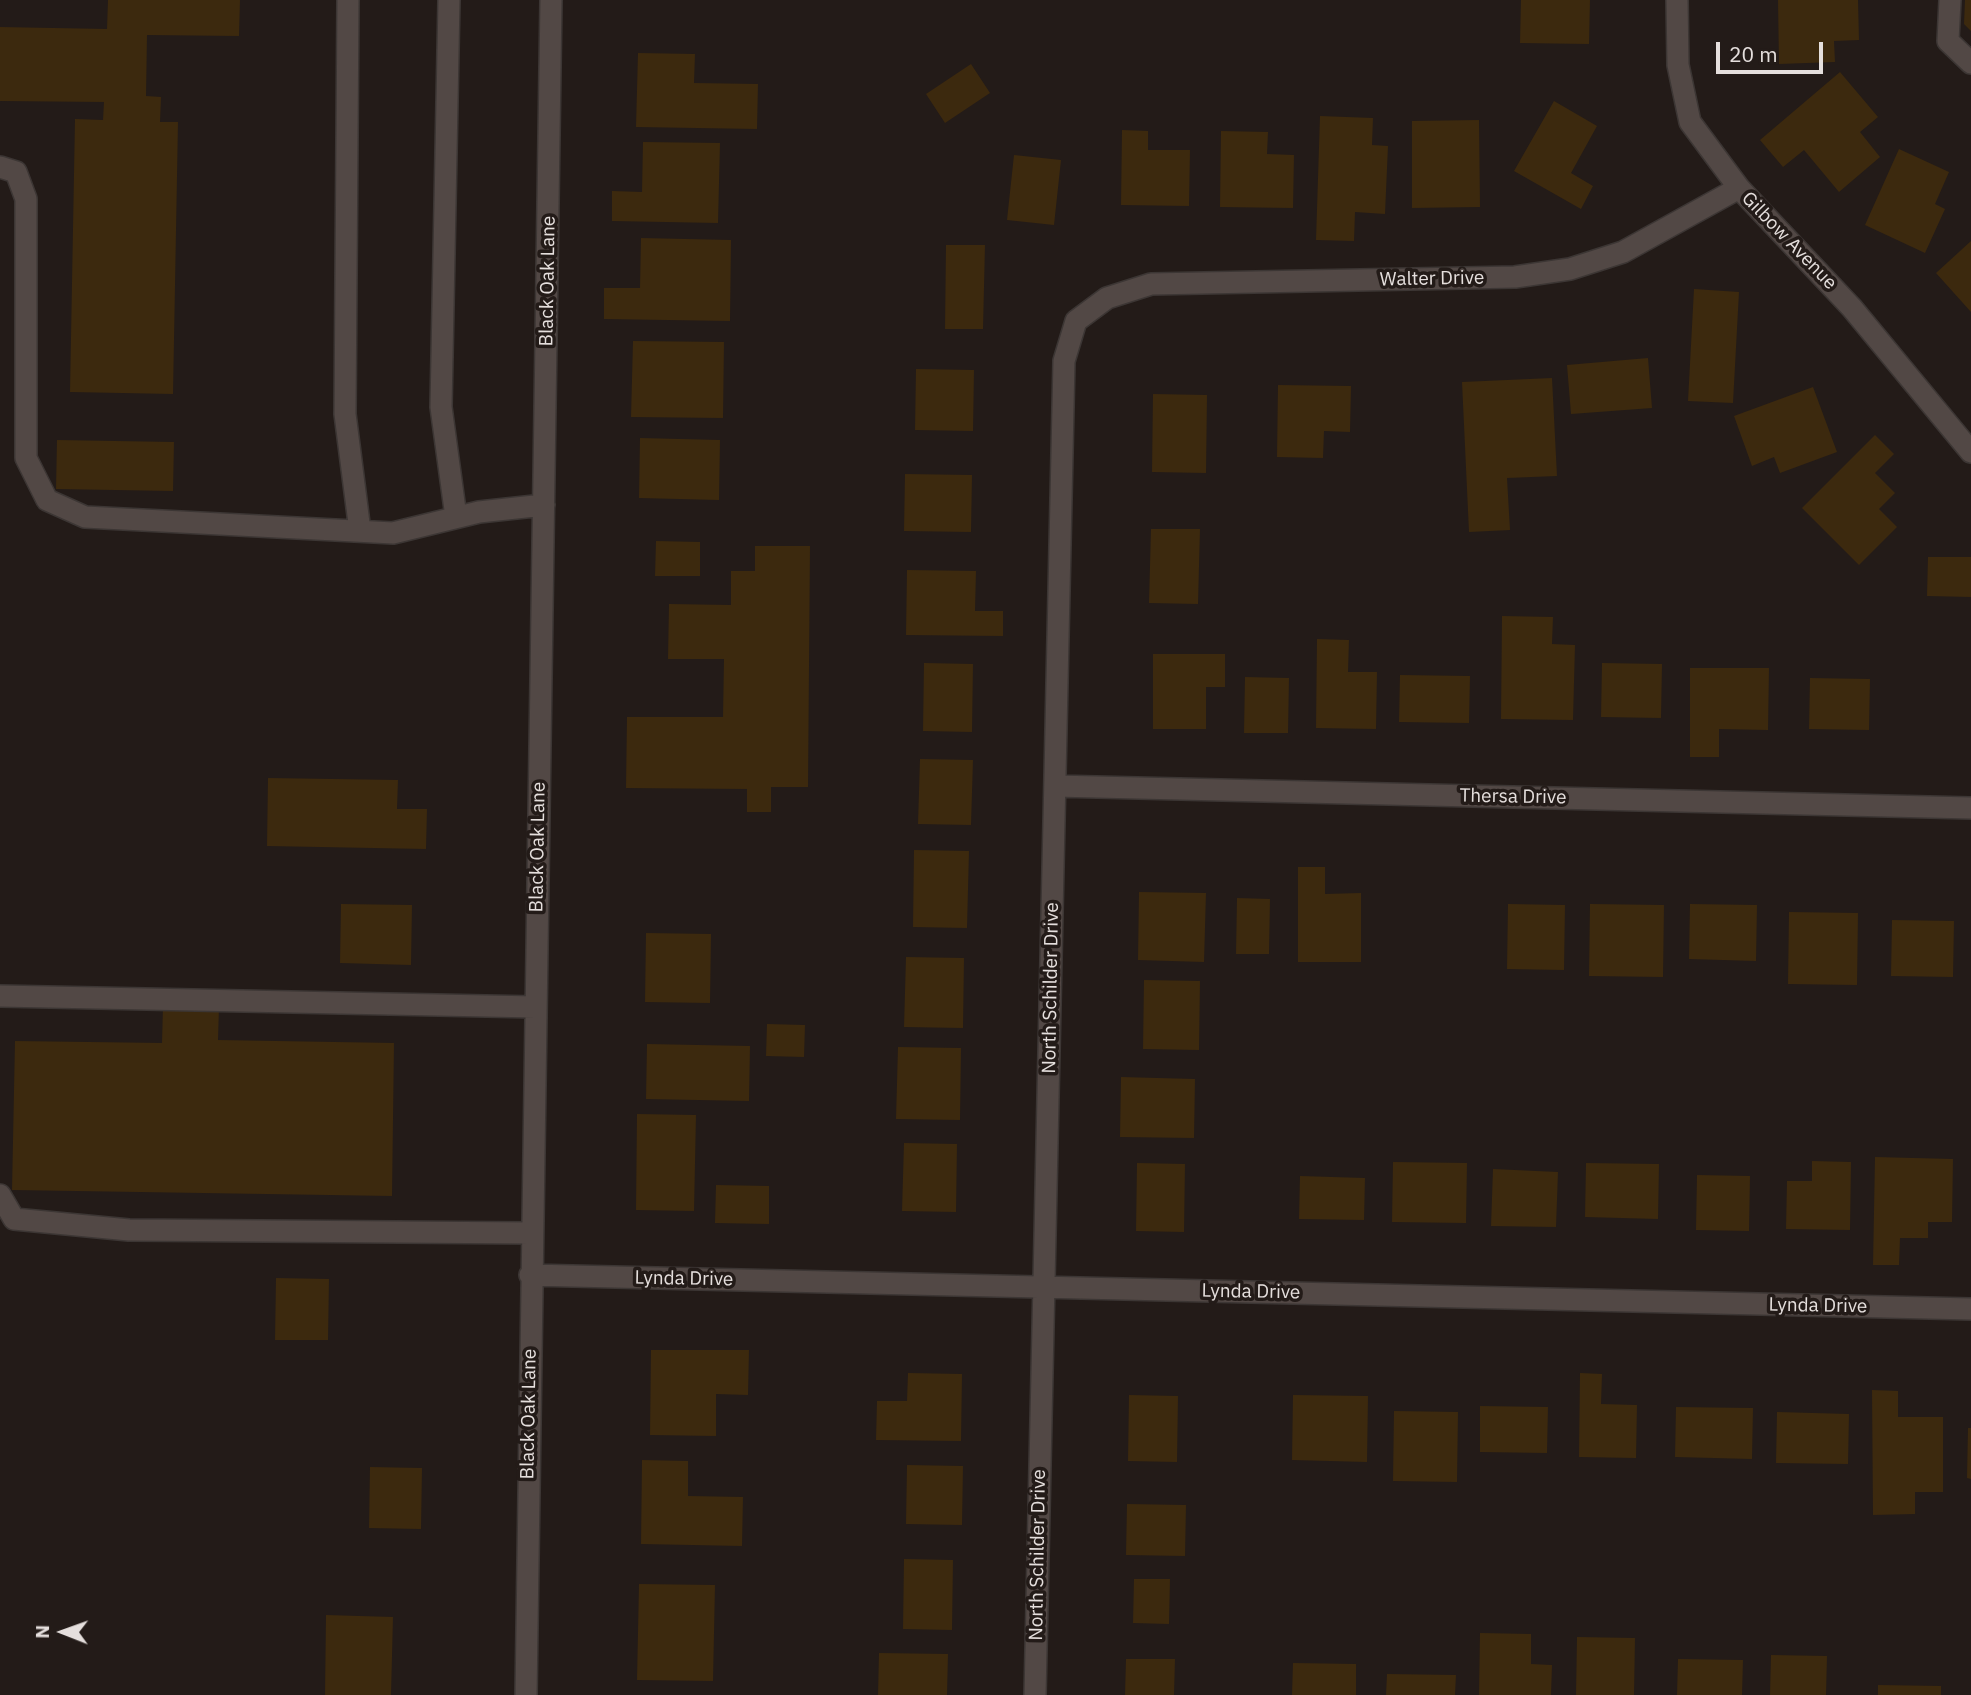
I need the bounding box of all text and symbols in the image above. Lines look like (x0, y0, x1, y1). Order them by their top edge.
scale bar (1719, 28, 1826, 72)
text: 20 m (1729, 40, 1778, 68)
street label: Gilbow Avenue (1737, 187, 1841, 295)
street label: Black Oak Lane (535, 215, 561, 347)
street label: Walter Drive (1380, 267, 1484, 291)
street label: Black Oak Lane (525, 781, 551, 913)
street label: Thersa Drive (1459, 785, 1567, 809)
street label: North Schilder Drive (1038, 902, 1064, 1074)
street label: Lynda Drive (634, 1267, 734, 1291)
street label: Lynda Drive (1201, 1280, 1301, 1304)
street label: Lynda Drive (1768, 1294, 1868, 1318)
street label: Black Oak Lane (516, 1348, 542, 1480)
street label: North Schilder Drive (1025, 1469, 1051, 1641)
north arrow (28, 1597, 98, 1667)
text: N (30, 1625, 54, 1639)

